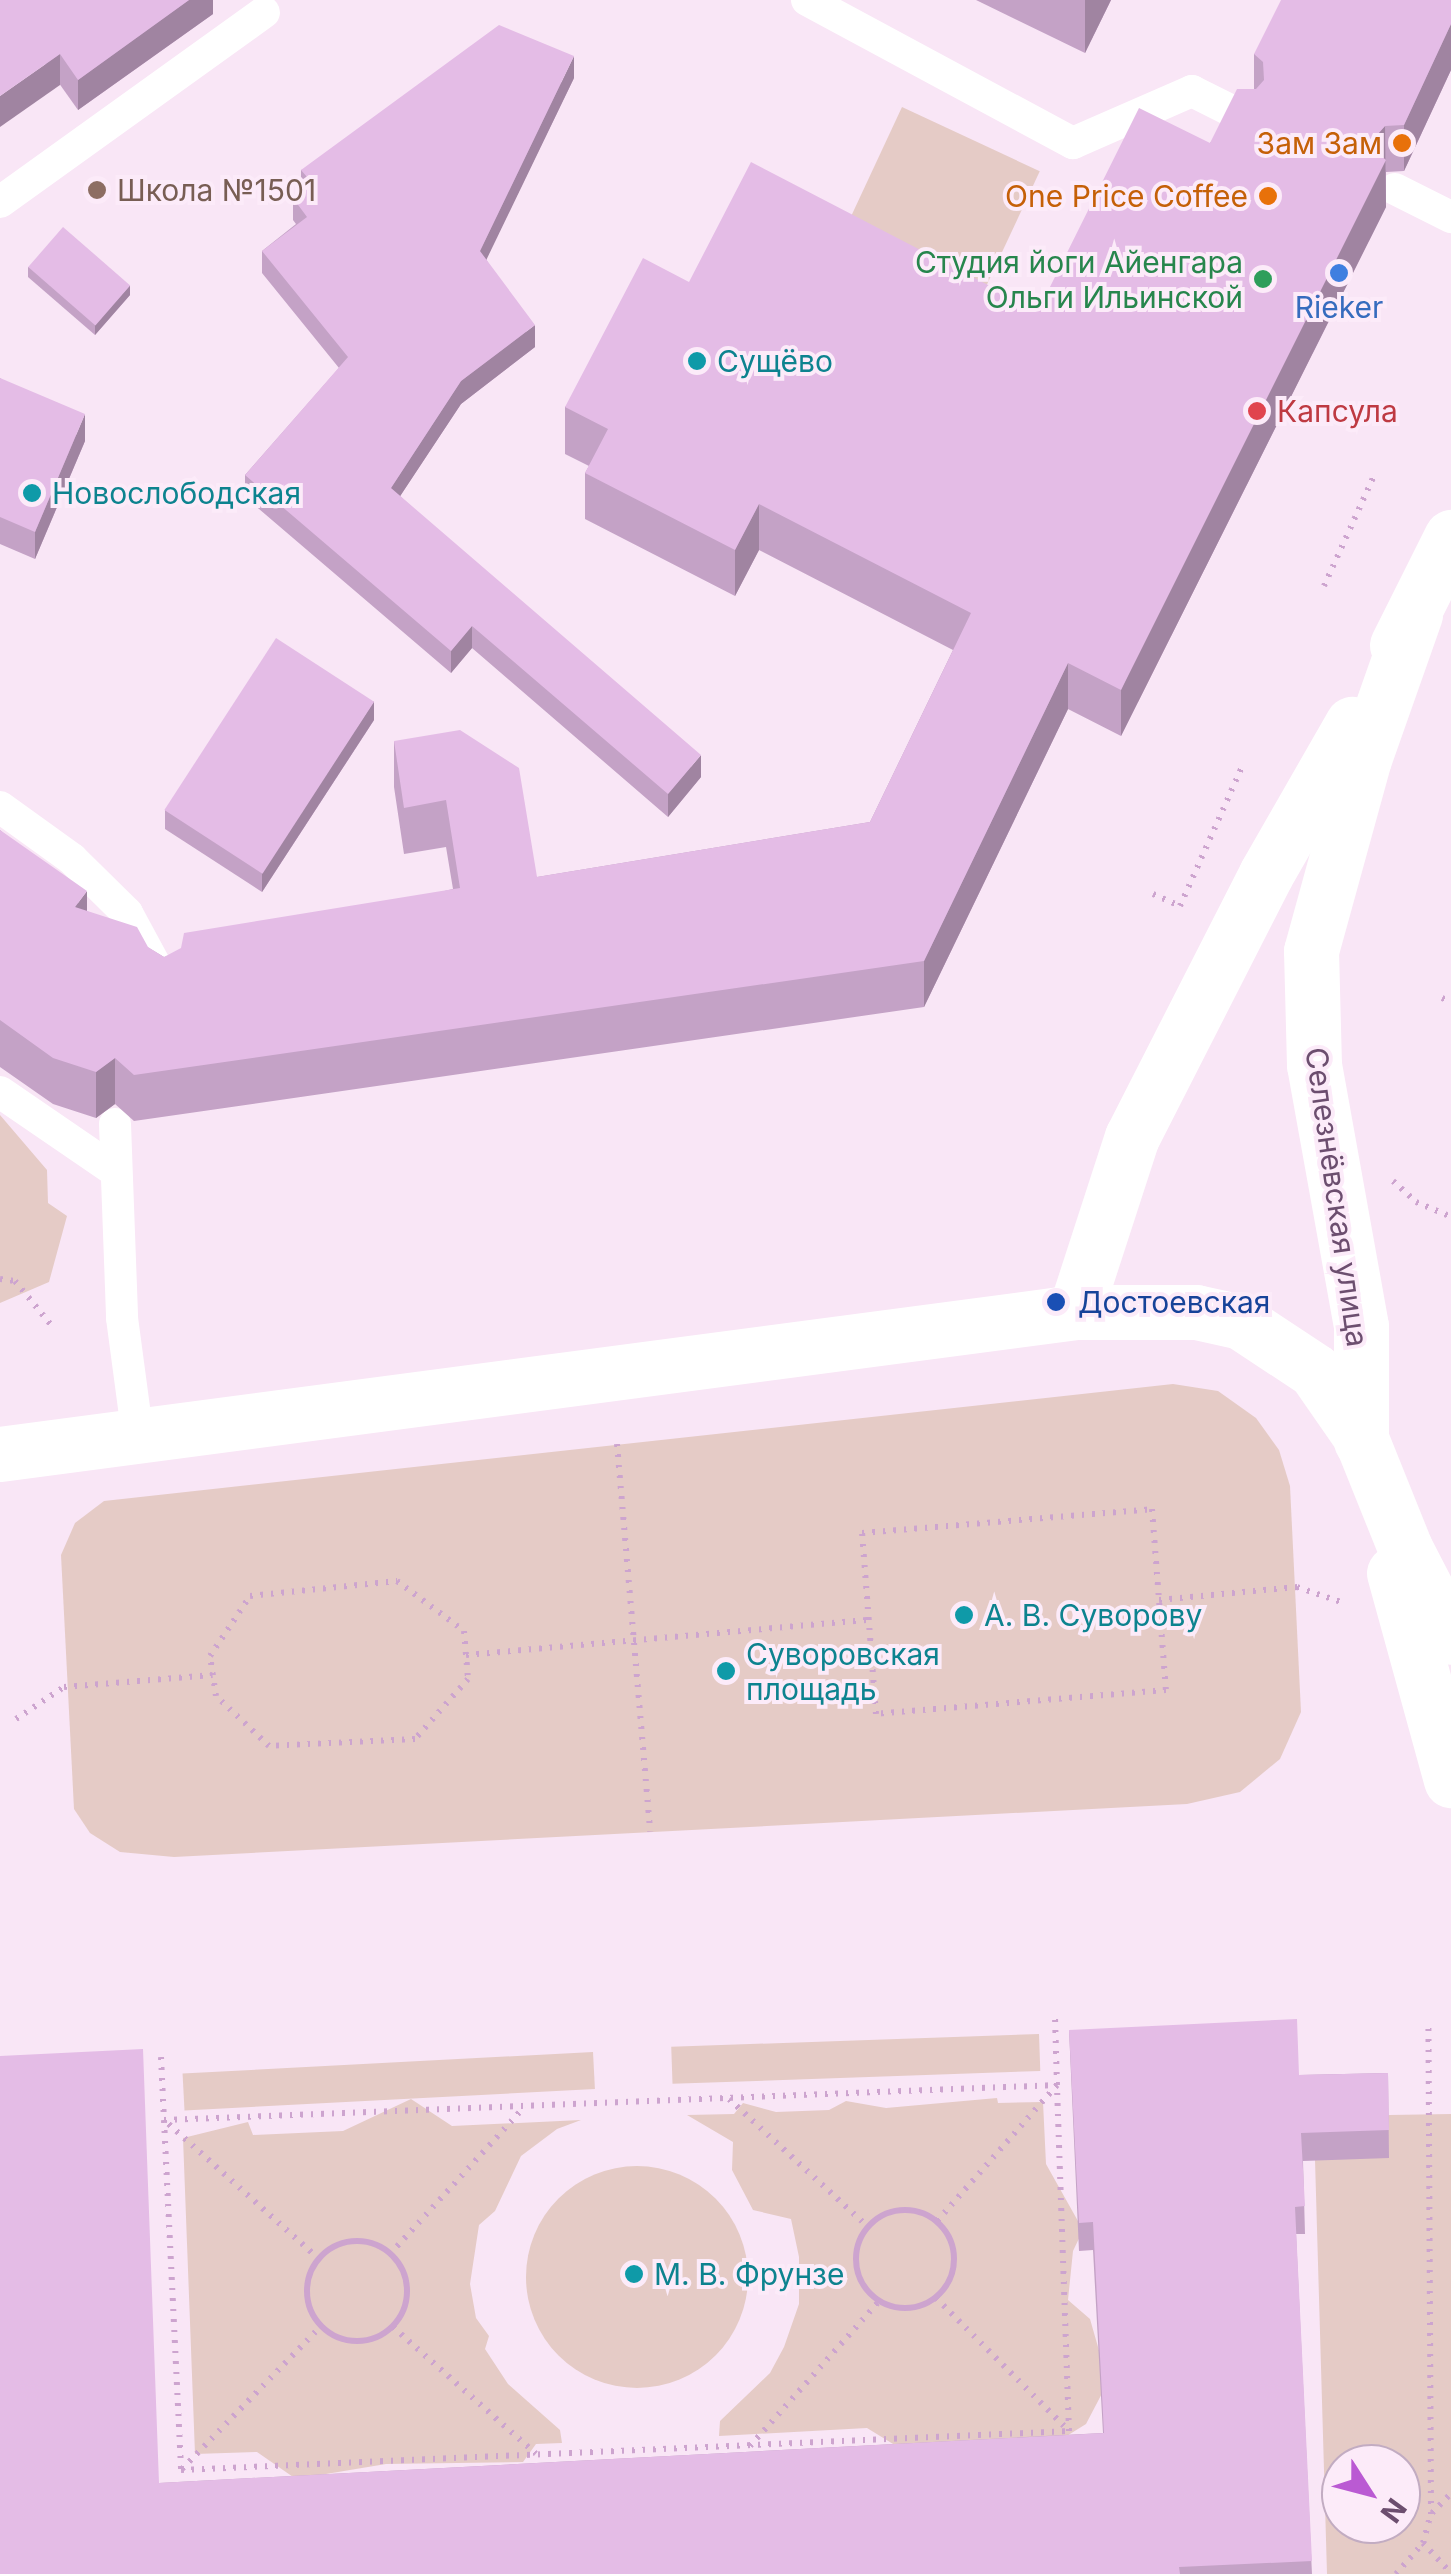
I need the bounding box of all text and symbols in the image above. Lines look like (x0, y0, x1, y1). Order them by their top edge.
place label: Зам Зам (1257, 125, 1382, 161)
marker: Зам Зам (1391, 132, 1413, 154)
place label: Школа №1501 (117, 172, 316, 208)
place label: One Price Coffee (1005, 178, 1248, 214)
marker: Школа №1501 (86, 179, 108, 201)
marker: One Price Coffee (1257, 185, 1279, 207)
place label: Студия йоги Айенгара Ольги Ильинской (915, 244, 1243, 314)
marker: Rieker (1328, 262, 1350, 284)
marker: Студия йоги Айенгара Ольги Ильинской (1252, 268, 1274, 290)
place label: Rieker (1295, 289, 1383, 325)
place label: Сущёво (717, 343, 833, 379)
marker: Сущёво (686, 350, 708, 372)
place label: Капсула (1277, 393, 1398, 429)
marker: Капсула (1246, 400, 1268, 422)
place label: Новослободская (52, 475, 301, 511)
marker: Новослободская (21, 482, 43, 504)
street label: Селезнёвская улица (1298, 1045, 1376, 1349)
place label: Достоевская (1078, 1284, 1270, 1320)
marker: Достоевская (1043, 1289, 1069, 1315)
place label: А. В. Суворову (984, 1597, 1202, 1633)
marker: А. В. Суворову (953, 1604, 975, 1626)
place label: Суворовская площадь (746, 1636, 940, 1706)
marker: Суворовская площадь (715, 1660, 737, 1682)
place label: М. В. Фрунзе (654, 2256, 844, 2292)
marker: М. В. Фрунзе (623, 2263, 645, 2285)
north arrow (1321, 2444, 1421, 2544)
text: N (1374, 2492, 1414, 2529)

